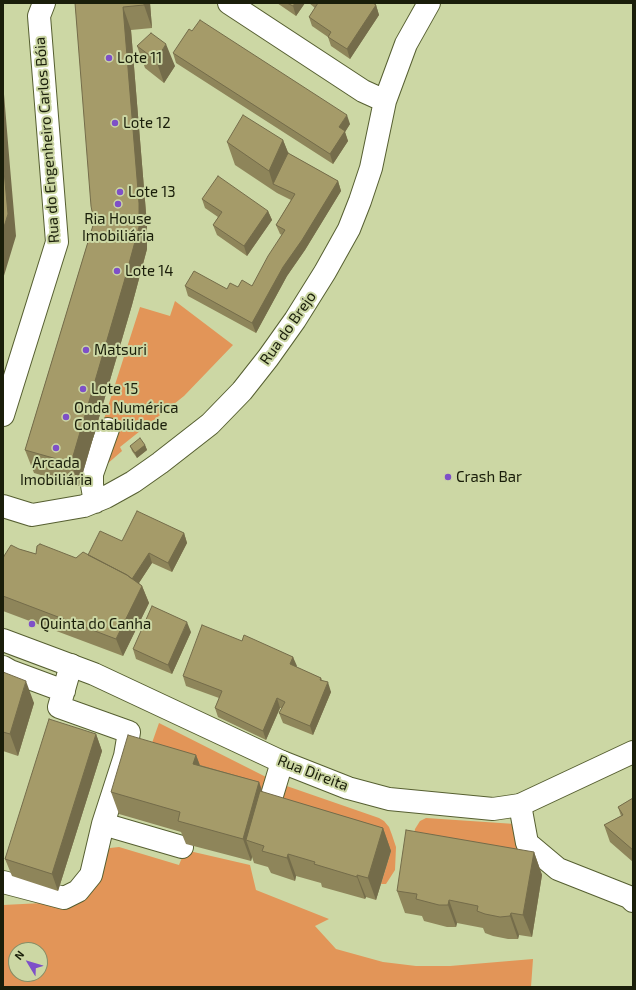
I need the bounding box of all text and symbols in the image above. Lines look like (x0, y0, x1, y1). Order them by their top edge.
street label: Rua do Engenheiro Carlos Bóia (31, 36, 63, 244)
place label: Lote 11 (117, 49, 162, 67)
marker: Lote 11 (104, 53, 114, 63)
place label: Lote 12 (123, 114, 171, 132)
marker: Lote 12 (110, 118, 120, 128)
place label: Lote 13 (128, 183, 176, 201)
marker: Lote 13 (115, 187, 125, 197)
marker: Ria House Imobiliária (113, 199, 123, 209)
place label: Ria House Imobiliária (82, 210, 154, 245)
place label: Lote 14 (125, 262, 173, 280)
marker: Lote 14 (112, 266, 122, 276)
street label: Rua do Brejo (256, 288, 320, 368)
place label: Matsuri (94, 341, 147, 359)
marker: Matsuri (81, 345, 91, 355)
place label: Lote 15 (91, 380, 138, 398)
marker: Lote 15 (78, 384, 88, 394)
place label: Onda Numérica Contabilidade (74, 399, 179, 434)
marker: Onda Numérica Contabilidade (61, 412, 71, 422)
marker: Arcada Imobiliária (51, 443, 61, 453)
place label: Arcada Imobiliária (20, 454, 92, 489)
place label: Crash Bar (456, 468, 522, 486)
marker: Crash Bar (443, 472, 453, 482)
place label: Quinta do Canha (40, 615, 151, 633)
marker: Quinta do Canha (27, 619, 37, 629)
street label: Rua Direita (275, 751, 351, 795)
north arrow (8, 942, 48, 982)
text: N (11, 948, 27, 962)

